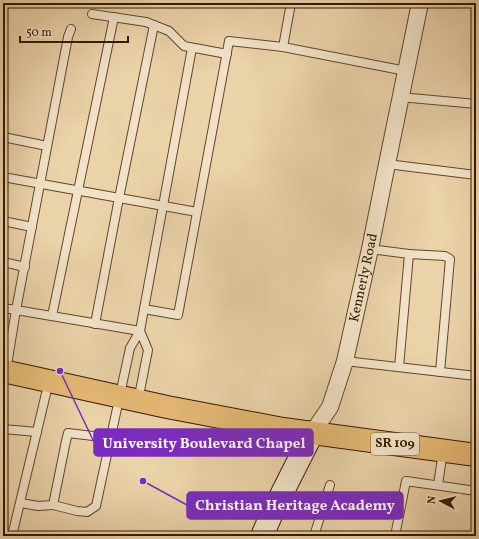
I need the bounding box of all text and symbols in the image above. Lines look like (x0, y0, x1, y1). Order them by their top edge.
scale bar (20, 18, 128, 44)
text: 50 m (26, 25, 52, 41)
street label: Kennerly Road (344, 231, 382, 324)
callout: University Boulevard Chapel (94, 429, 313, 456)
road number: SR 109 (371, 433, 419, 455)
text: University Boulevard Chapel (102, 434, 306, 455)
north arrow (421, 481, 461, 521)
callout: Christian Heritage Academy (187, 492, 403, 519)
text: N (425, 495, 440, 505)
text: Christian Heritage Academy (195, 496, 395, 517)

